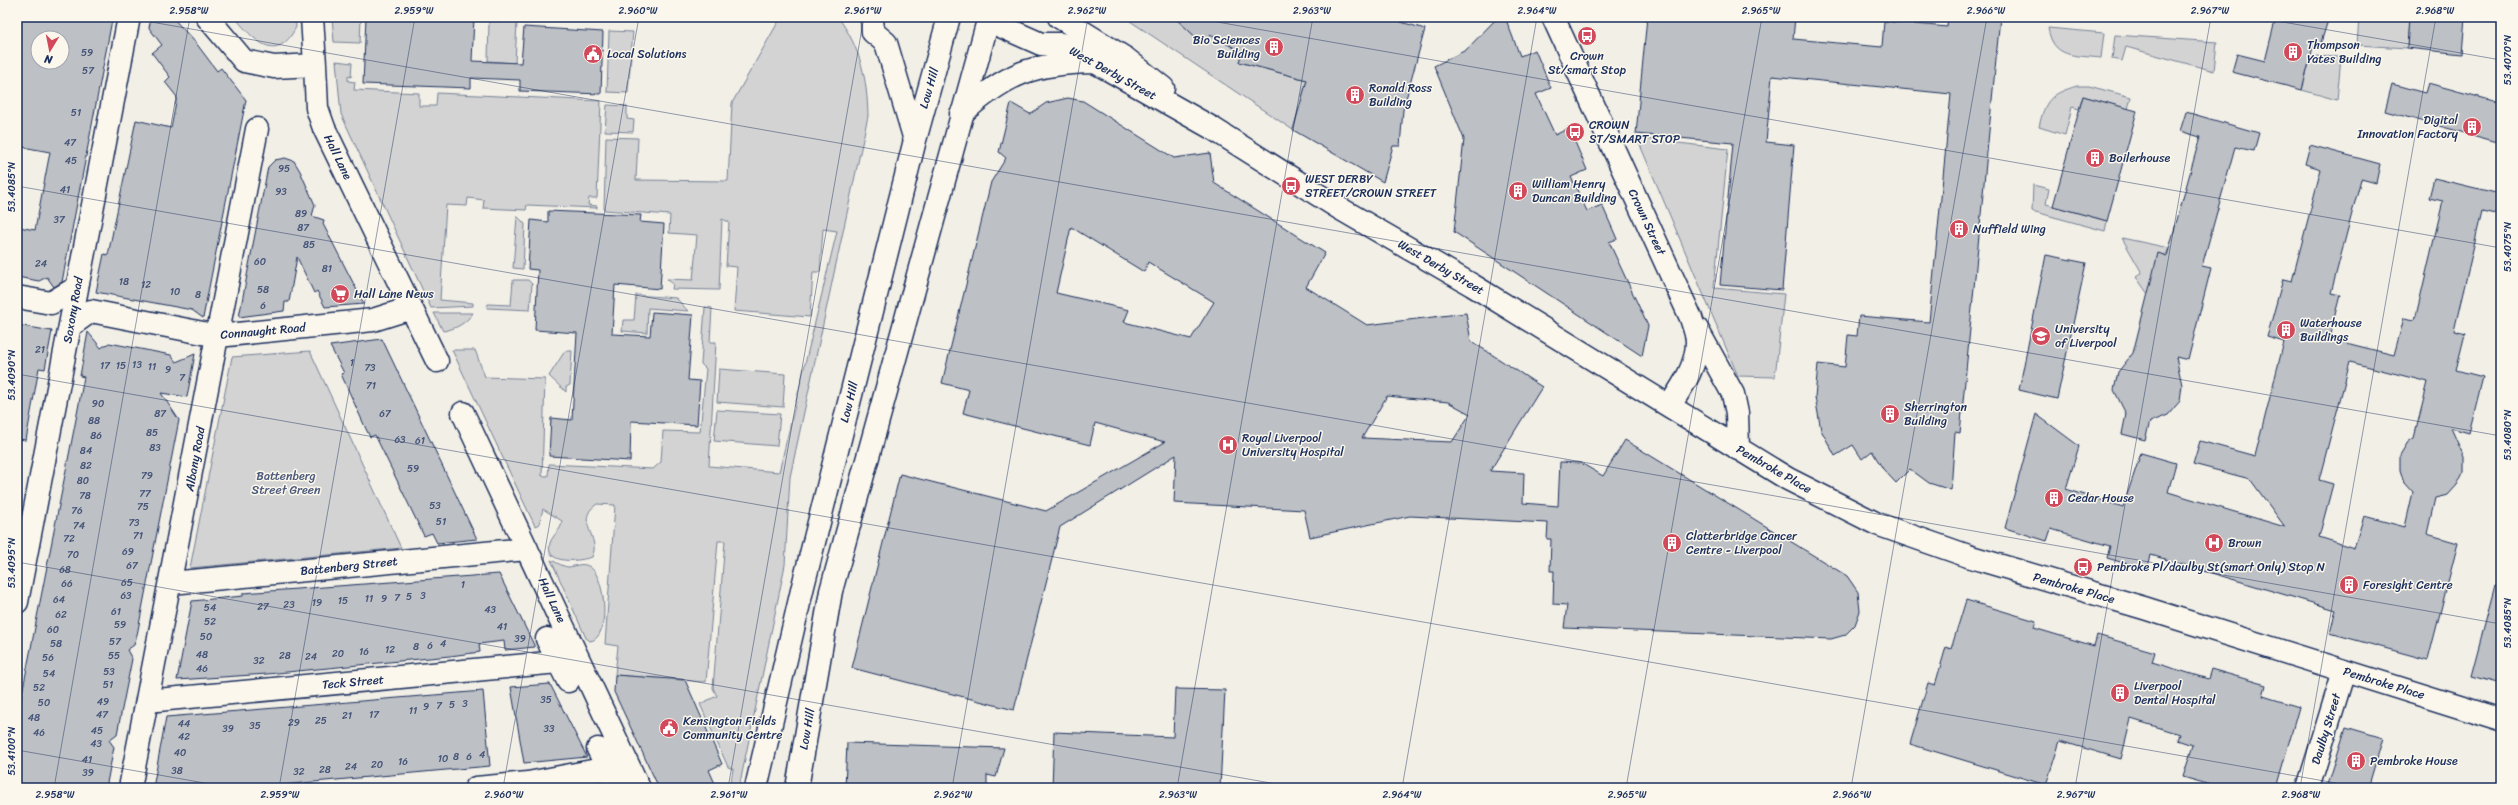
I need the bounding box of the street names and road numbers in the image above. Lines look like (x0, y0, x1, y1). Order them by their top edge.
street label: West Derby Street (1065, 40, 1161, 106)
street label: Low Hill (913, 64, 945, 111)
street label: Hall Lane (318, 130, 359, 184)
street label: Crown Street (1622, 185, 1673, 260)
street label: West Derby Street (1393, 233, 1489, 301)
street label: Saxony Road (56, 273, 90, 345)
street label: Connaught Road (219, 316, 307, 346)
street label: Low Hill (833, 379, 865, 425)
street label: Albany Road (178, 424, 212, 494)
street label: Pembroke Place (1732, 438, 1816, 500)
street label: Battenberg Street (299, 550, 399, 582)
street label: Pembroke Place (2030, 566, 2118, 610)
street label: Hall Lane (532, 573, 572, 627)
street label: Pembroke Place (2340, 660, 2428, 706)
street label: Teck Street (321, 668, 385, 696)
street label: Daulby Street (2305, 689, 2348, 767)
street label: Low Hill (793, 706, 822, 751)

